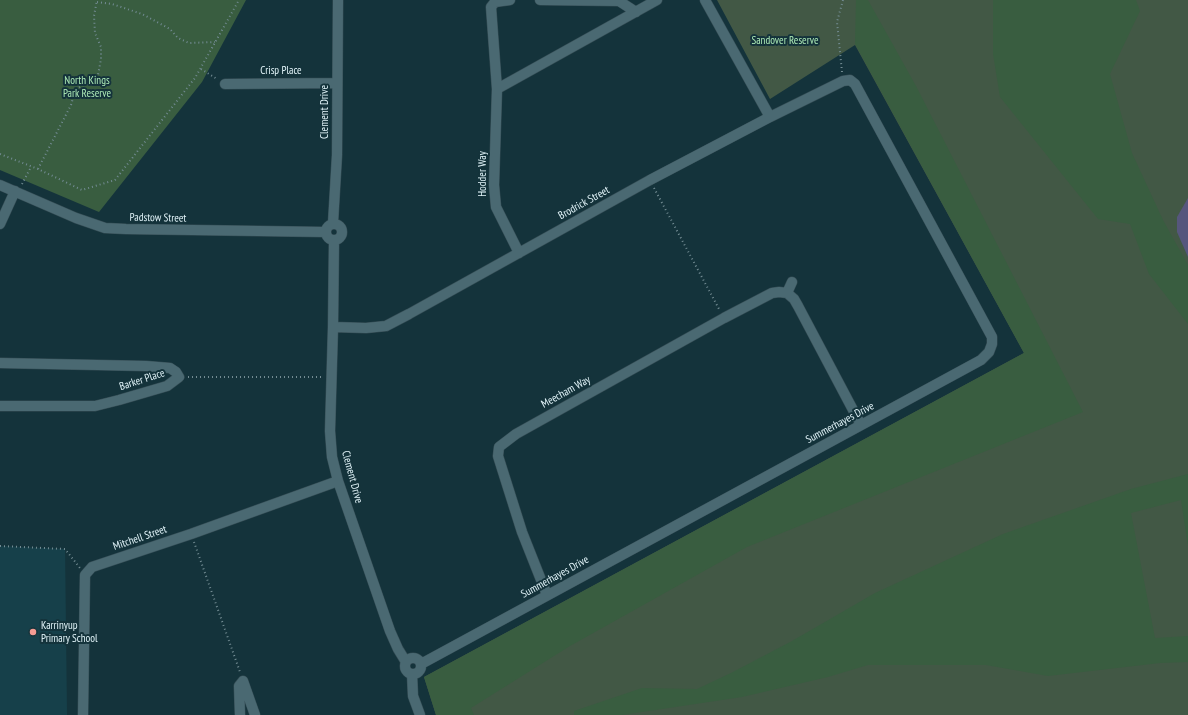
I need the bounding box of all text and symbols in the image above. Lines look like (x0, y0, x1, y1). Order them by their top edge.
park label: Sandover Reserve (752, 34, 818, 48)
street label: Crisp Place (260, 64, 302, 78)
park label: North Kings Park Reserve (63, 74, 111, 100)
street label: Clement Drive (318, 85, 332, 139)
street label: Hodder Way (476, 151, 490, 197)
street label: Brodrick Street (556, 184, 612, 222)
street label: Padstow Street (130, 211, 186, 225)
street label: Barker Place (118, 366, 166, 394)
street label: Meecham Way (539, 373, 593, 411)
street label: Summerhayes Drive (804, 399, 876, 447)
street label: Clement Drive (339, 449, 365, 505)
street label: Mitchell Street (111, 523, 169, 553)
street label: Summerhayes Drive (519, 553, 591, 601)
place label: Karrinyup Primary School (41, 619, 98, 645)
marker: Karrinyup Primary School (28, 627, 38, 637)

